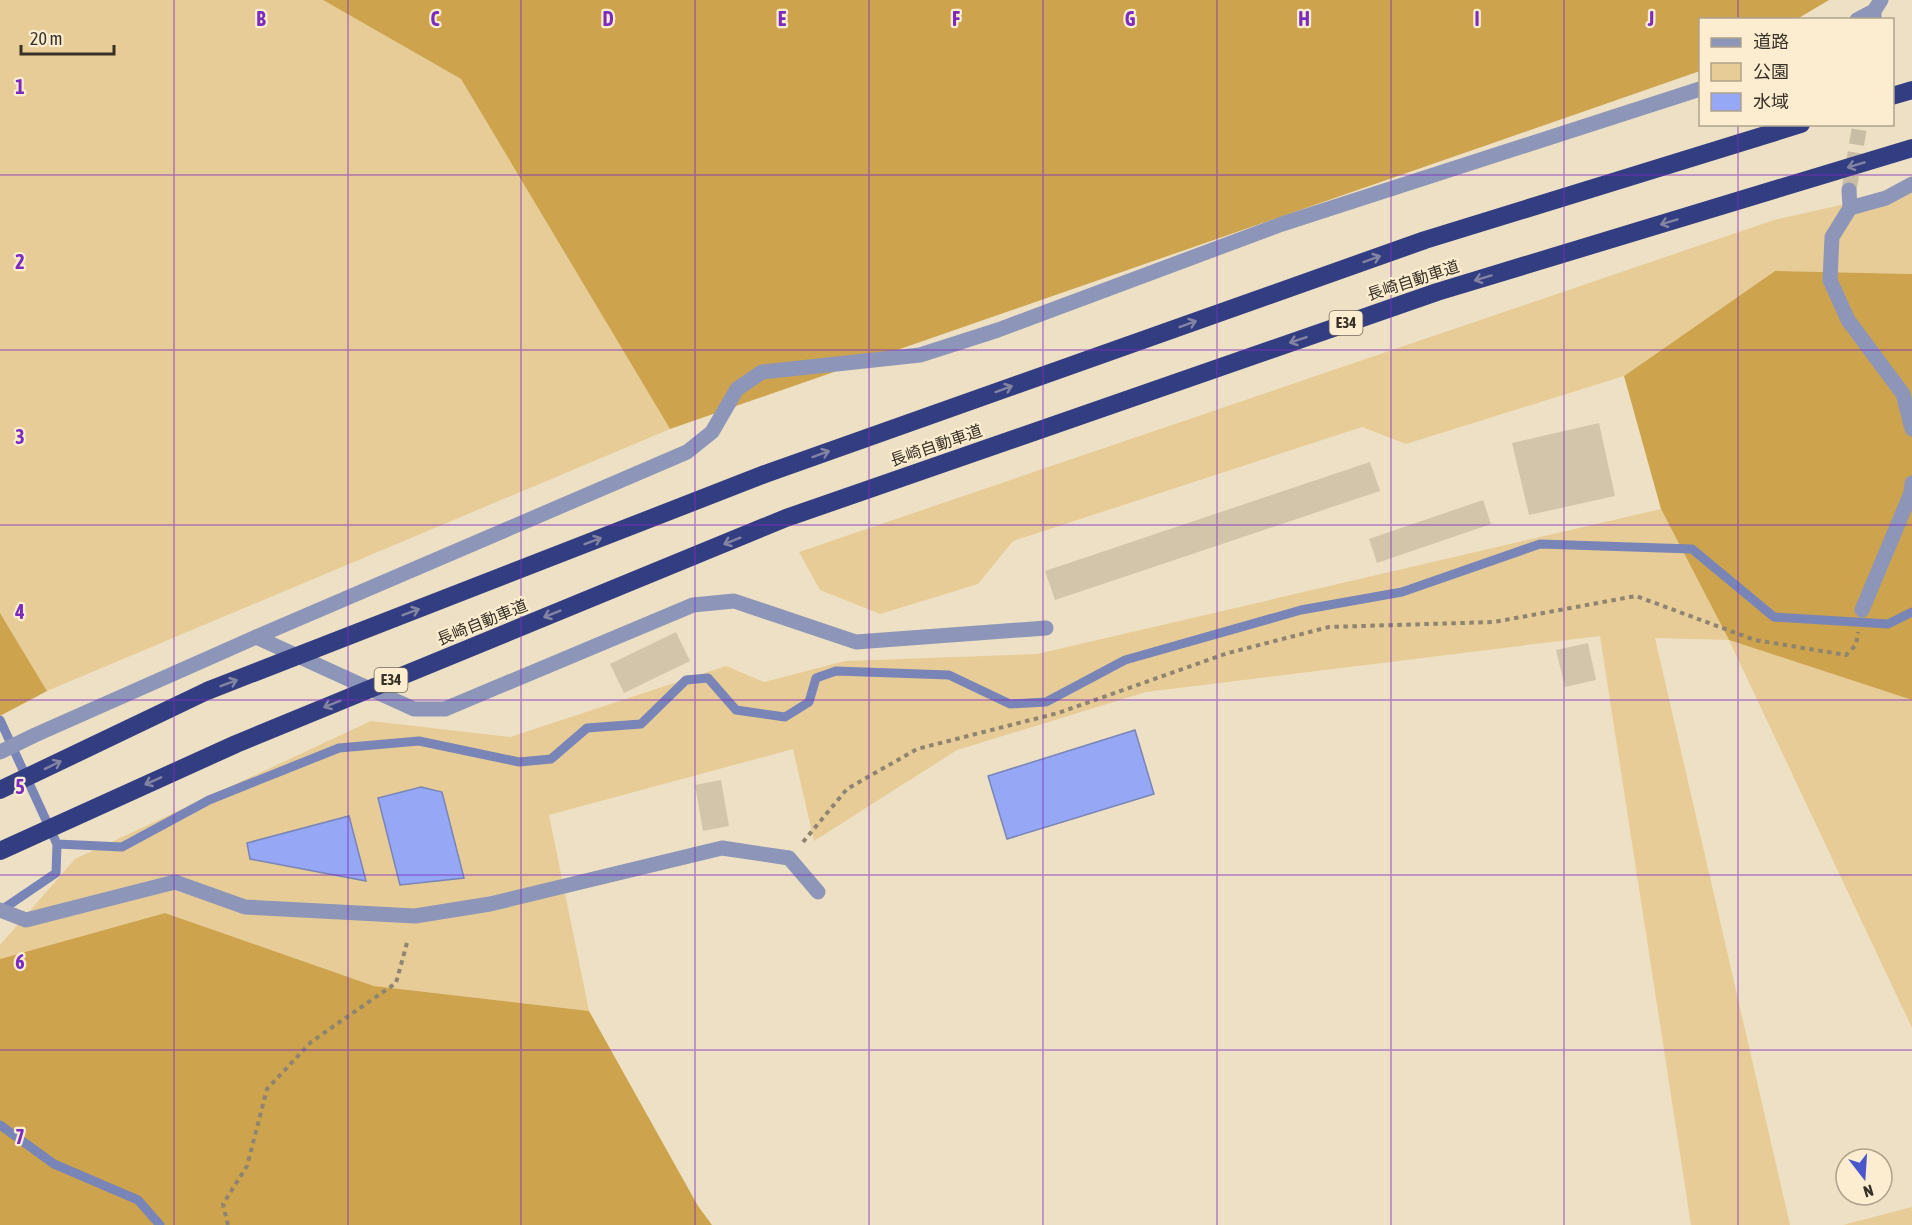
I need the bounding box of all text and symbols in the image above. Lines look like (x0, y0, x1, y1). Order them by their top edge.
text: B (256, 7, 266, 30)
text: C (431, 7, 440, 30)
text: D (602, 7, 614, 30)
text: E (778, 7, 787, 30)
text: F (952, 7, 960, 30)
text: G (1125, 7, 1136, 30)
text: H (1298, 7, 1310, 30)
text: I (1474, 7, 1480, 30)
text: J (1647, 7, 1654, 30)
scale bar (21, 18, 114, 56)
legend (1699, 18, 1894, 126)
text: 20 m (30, 28, 62, 49)
text: 道路 (1753, 31, 1789, 52)
text: 公園 (1753, 61, 1789, 82)
text: 1 (15, 75, 25, 98)
text: 水域 (1753, 91, 1789, 112)
one-way arrow (1847, 160, 1866, 171)
one-way arrow (1660, 217, 1679, 228)
text: 2 (15, 250, 25, 273)
one-way arrow (1362, 252, 1381, 263)
street label: 長崎自動車道 (1365, 257, 1461, 303)
one-way arrow (1474, 273, 1493, 284)
road number: E34 (1330, 311, 1362, 335)
one-way arrow (1178, 317, 1197, 328)
one-way arrow (1289, 336, 1308, 347)
one-way arrow (994, 383, 1013, 394)
street label: 長崎自動車道 (888, 421, 984, 469)
text: 3 (15, 425, 25, 448)
one-way arrow (811, 448, 829, 459)
one-way arrow (583, 535, 602, 546)
one-way arrow (723, 536, 742, 547)
street label: 長崎自動車道 (434, 596, 530, 648)
text: 4 (14, 600, 25, 623)
one-way arrow (401, 606, 420, 617)
one-way arrow (543, 610, 561, 621)
road number: E34 (374, 668, 408, 692)
one-way arrow (220, 676, 238, 687)
one-way arrow (324, 699, 342, 710)
one-way arrow (43, 759, 61, 770)
text: 5 (15, 775, 25, 798)
one-way arrow (145, 776, 163, 788)
text: 6 (15, 950, 25, 973)
text: 7 (15, 1125, 25, 1148)
north arrow (1834, 1147, 1894, 1207)
text: N (1861, 1181, 1876, 1201)

